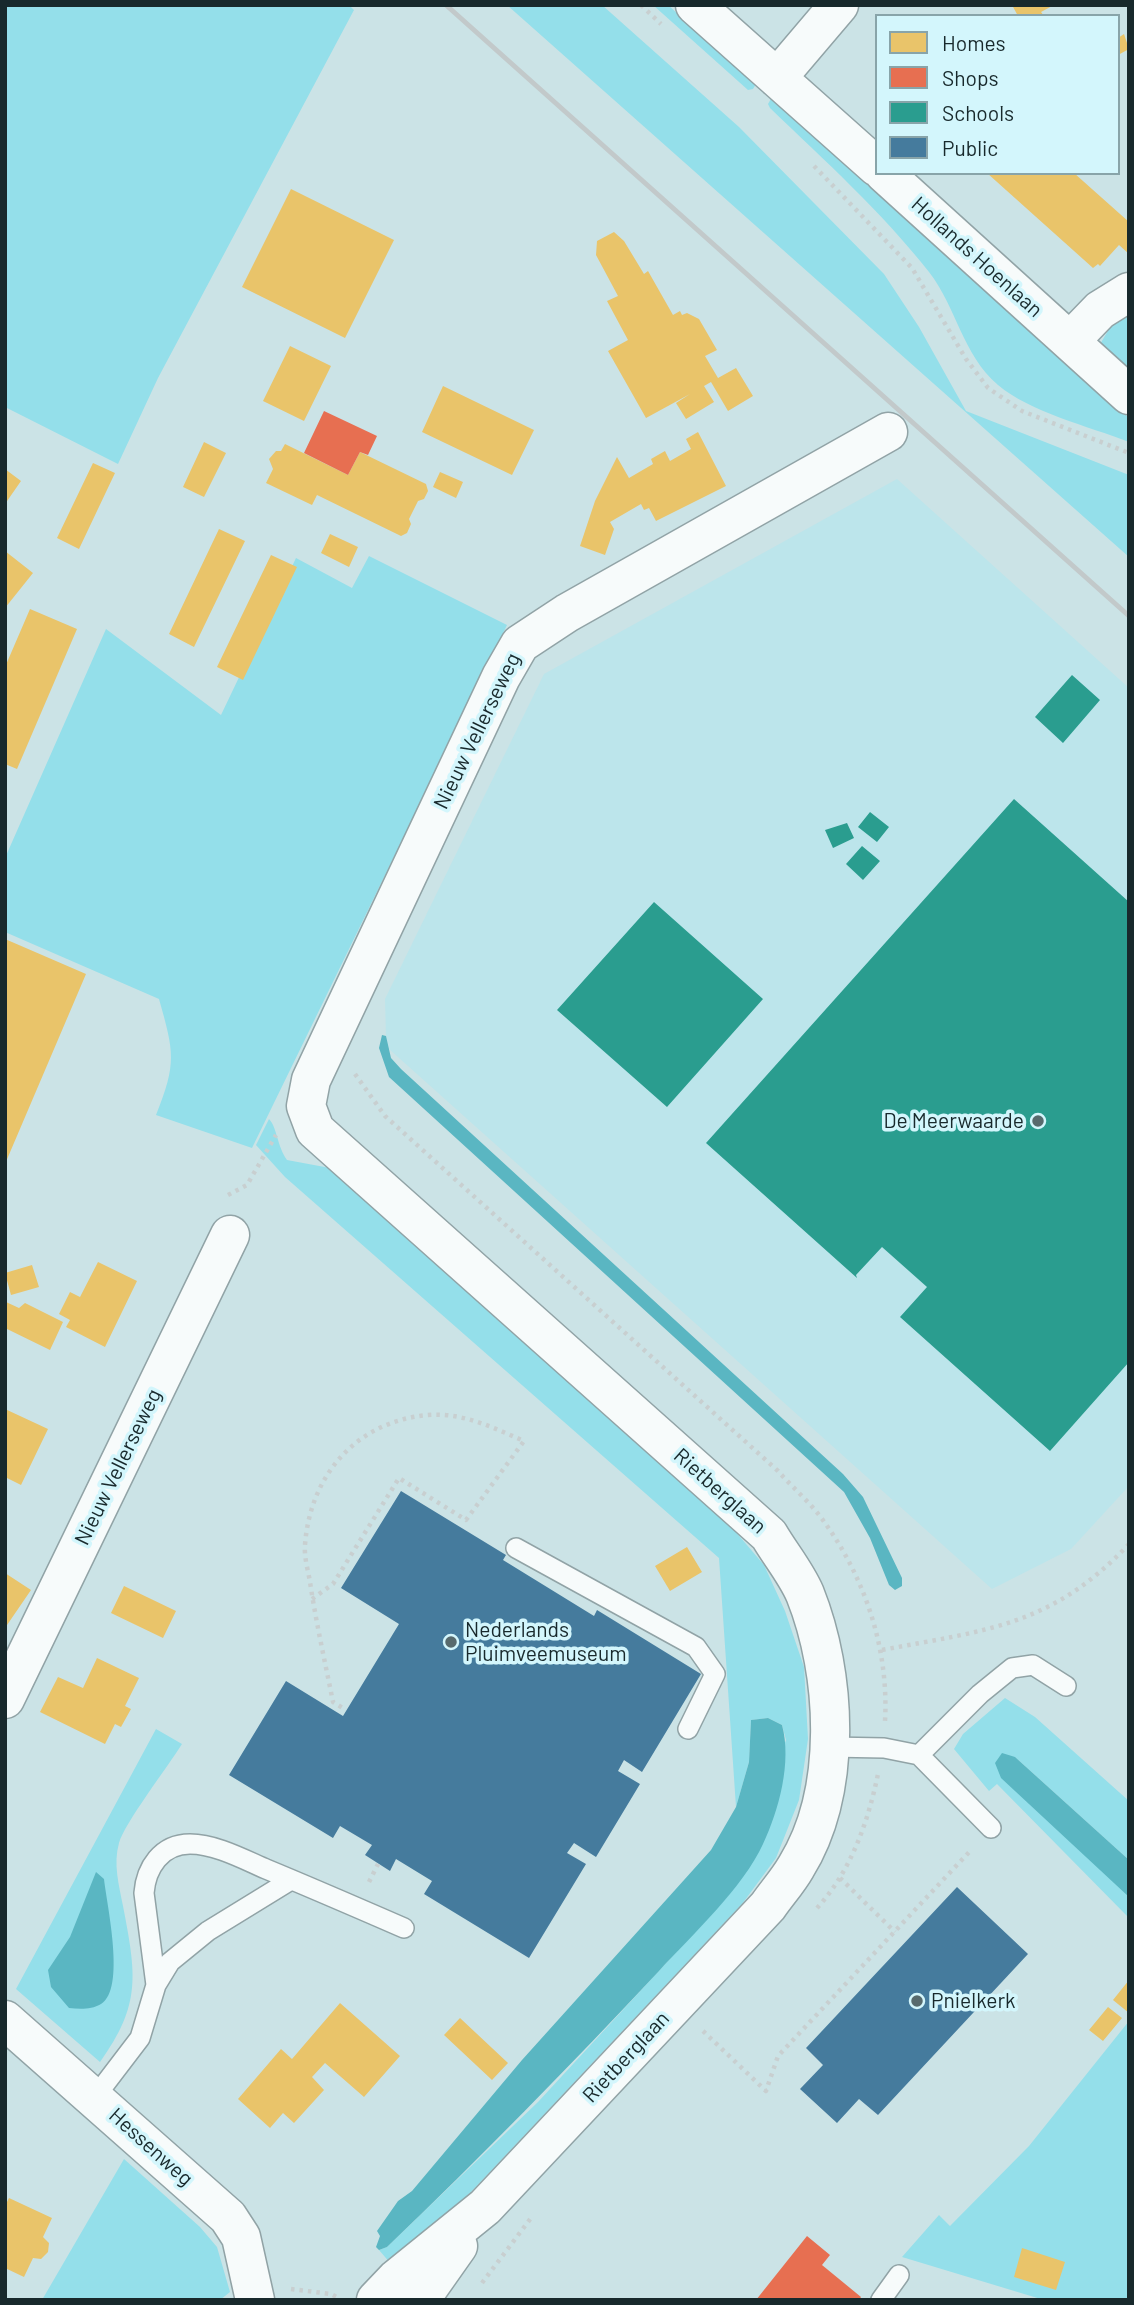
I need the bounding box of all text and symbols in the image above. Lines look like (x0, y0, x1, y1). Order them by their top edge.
legend (875, 14, 1120, 175)
text: Homes (942, 30, 1006, 55)
text: Shops (942, 65, 999, 90)
text: Schools (942, 100, 1014, 125)
text: Public (942, 135, 998, 160)
street label: Hollands Hoenlaan (906, 191, 1048, 323)
street label: Nieuw Vellerseweg (428, 649, 526, 813)
place label: De Meerwaarde (883, 1108, 1024, 1134)
marker: De Meerwaarde (1030, 1113, 1046, 1129)
street label: Nieuw Vellerseweg (69, 1385, 167, 1549)
street label: Rietberglaan (669, 1443, 771, 1539)
place label: Nederlands Pluimveemuseum (465, 1617, 627, 1667)
marker: Nederlands Pluimveemuseum (443, 1634, 459, 1650)
place label: Pnielkerk (931, 1988, 1016, 2014)
marker: Pnielkerk (909, 1993, 925, 2009)
street label: Rietberglaan (577, 2006, 675, 2108)
street label: Hessenweg (104, 2103, 198, 2191)

